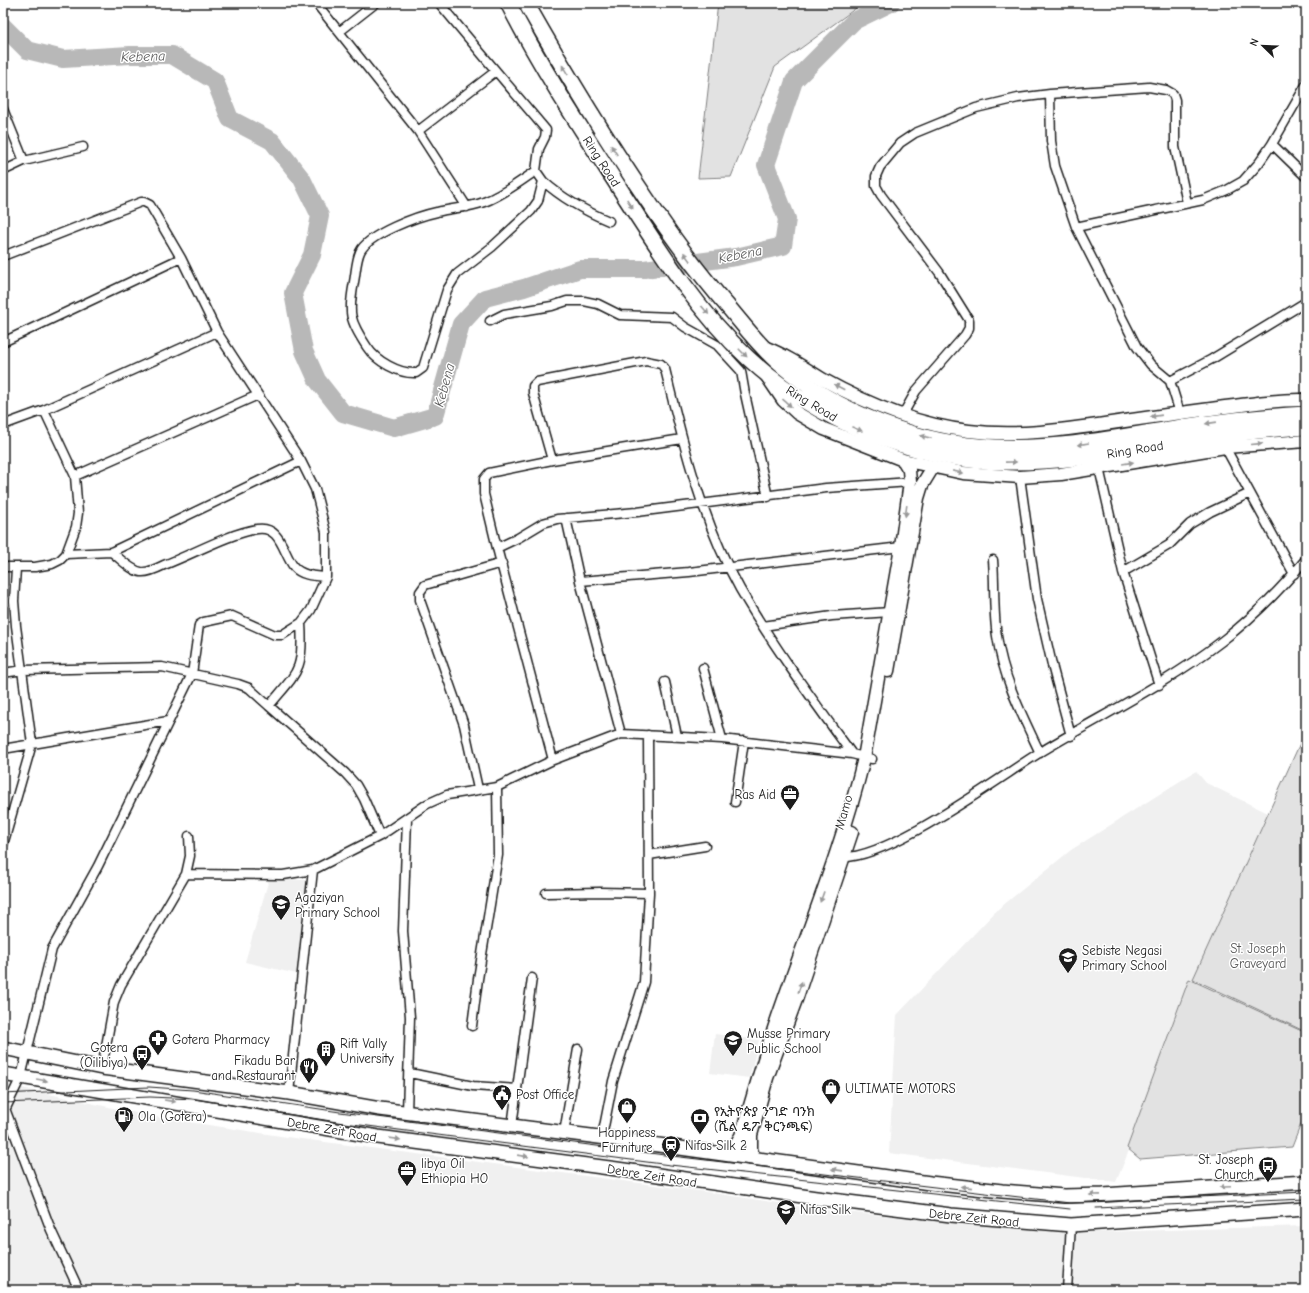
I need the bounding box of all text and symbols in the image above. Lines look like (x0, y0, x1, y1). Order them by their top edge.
north arrow (1243, 26, 1283, 66)
text: N (1247, 36, 1262, 48)
water label: Kebena (121, 47, 165, 66)
one-way arrow (561, 64, 568, 76)
street label: Ring Road (580, 133, 623, 189)
one-way arrow (611, 144, 618, 156)
one-way arrow (626, 198, 633, 210)
water label: Kebena (717, 242, 763, 267)
one-way arrow (683, 252, 691, 263)
one-way arrow (700, 305, 709, 316)
one-way arrow (738, 348, 748, 358)
water label: Kebena (431, 361, 458, 409)
street label: Ring Road (783, 382, 840, 425)
one-way arrow (834, 384, 845, 390)
one-way arrow (782, 399, 792, 408)
one-way arrow (1150, 413, 1162, 419)
one-way arrow (1205, 420, 1218, 426)
one-way arrow (852, 426, 864, 432)
one-way arrow (920, 433, 932, 439)
street label: Ring Road (1106, 438, 1164, 461)
one-way arrow (1077, 441, 1089, 447)
one-way arrow (1251, 441, 1263, 448)
one-way arrow (1005, 459, 1018, 465)
one-way arrow (1122, 460, 1134, 466)
one-way arrow (952, 469, 964, 475)
one-way arrow (903, 505, 909, 517)
office icon: Ras Aid (779, 783, 801, 811)
place label: Ras Aid (735, 787, 776, 802)
street label: Mamo (831, 793, 856, 831)
place label: Agaziyan Primary School (295, 890, 380, 920)
one-way arrow (818, 892, 824, 904)
school or university icon: Agaziyan Primary School (270, 893, 292, 921)
park label: St. Joseph Graveyard (1230, 941, 1286, 971)
place label: Sebiste Negasi Primary School (1082, 943, 1167, 973)
school or university icon: Sebiste Negasi Primary School (1057, 946, 1079, 974)
one-way arrow (798, 981, 804, 993)
place label: Musse Primary Public School (747, 1026, 830, 1056)
pharmacy icon: Gotera Pharmacy (147, 1028, 169, 1056)
school or university icon: Musse Primary Public School (722, 1029, 744, 1057)
place label: Gotera Pharmacy (172, 1032, 270, 1047)
place label: Rift Vally University (340, 1036, 394, 1066)
building icon: Rift Vally University (315, 1039, 337, 1067)
place label: Gotera (Oilibiya) (80, 1040, 128, 1070)
bus stop icon: Gotera (Oilibiya) (131, 1043, 153, 1071)
place label: Fikadu Bar and Restaurant (211, 1053, 296, 1083)
restaurant icon: Fikadu Bar and Restaurant (298, 1056, 320, 1084)
one-way arrow (35, 1077, 48, 1083)
shop icon: ULTIMATE MOTORS (820, 1077, 842, 1105)
place label: ULTIMATE MOTORS (845, 1081, 956, 1096)
public building icon: Post Office (491, 1083, 513, 1111)
place label: Post Office (516, 1087, 575, 1102)
shop icon: Happiness Furniture (616, 1096, 638, 1124)
one-way arrow (164, 1098, 176, 1104)
place label: የኢትዮጵያ ንግድ ባንክ (ሼል ዴፖ ቅርንጫፍ) (714, 1104, 815, 1134)
fuel station icon: Ola (Gotera) (113, 1105, 135, 1133)
bank icon: የኢትዮጵያ ንግድ ባንክ (ሼል ዴፖ ቅርንጫፍ) (689, 1107, 711, 1135)
place label: Ola (Gotera) (138, 1109, 207, 1124)
street label: Debre Zeit Road (286, 1114, 378, 1145)
place label: Happiness Furniture (598, 1125, 656, 1155)
station icon: Nifas Silk 2 (660, 1134, 682, 1162)
one-way arrow (388, 1136, 401, 1142)
place label: Nifas Silk 2 (685, 1138, 747, 1153)
place label: St. Joseph Church (1198, 1152, 1254, 1182)
one-way arrow (517, 1153, 529, 1159)
bus stop icon: St. Joseph Church (1257, 1155, 1279, 1183)
place label: libya Oil Ethiopia HO (421, 1156, 488, 1186)
office icon: libya Oil Ethiopia HO (396, 1159, 418, 1187)
street label: Debre Zeit Road (606, 1161, 698, 1190)
one-way arrow (831, 1167, 843, 1173)
one-way arrow (1219, 1183, 1231, 1190)
one-way arrow (960, 1184, 972, 1191)
one-way arrow (1088, 1192, 1101, 1198)
school or university icon: Nifas Silk (775, 1198, 797, 1226)
place label: Nifas Silk (800, 1202, 851, 1217)
street label: Debre Zeit Road (928, 1205, 1020, 1230)

